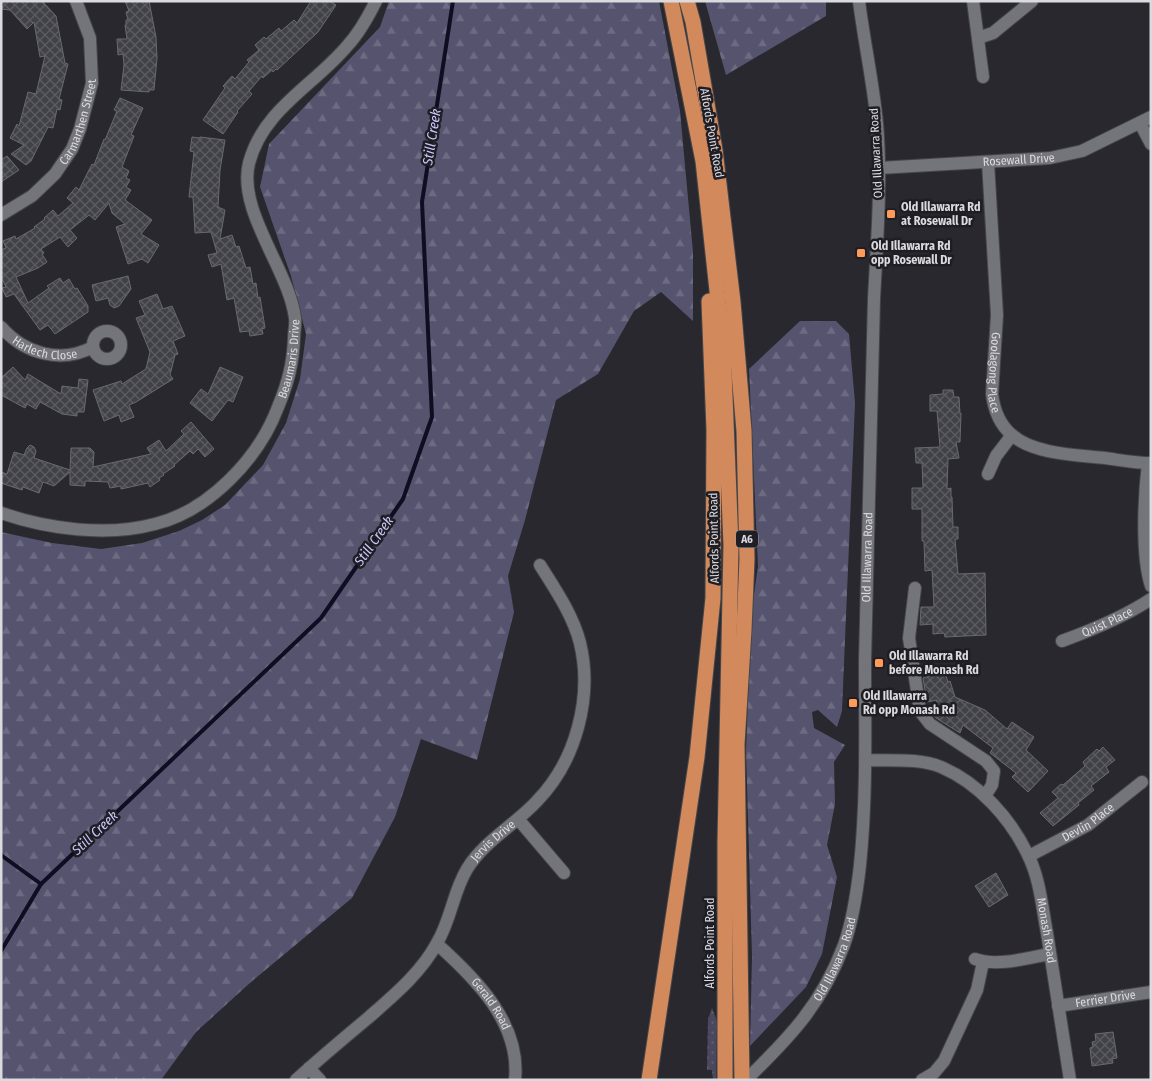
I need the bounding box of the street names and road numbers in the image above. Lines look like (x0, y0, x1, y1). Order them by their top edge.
street label: Carmarthen Street (56, 79, 99, 167)
street label: Alfords Point Road (697, 87, 727, 179)
street label: Old Illawarra Road (867, 108, 885, 198)
street label: Rosewall Drive (982, 150, 1056, 169)
street label: Beaumaris Drive (275, 319, 302, 400)
street label: Goolagong Place (985, 332, 1003, 415)
street label: Harlech Close (10, 333, 79, 362)
street label: Alfords Point Road (706, 492, 722, 584)
street label: Old Illawarra Road (859, 512, 876, 603)
road number: A6 (736, 530, 758, 548)
street label: Quist Place (1080, 604, 1135, 640)
street label: Devlin Place (1060, 800, 1117, 844)
street label: Jervis Drive (468, 817, 518, 864)
street label: Monash Road (1034, 897, 1059, 964)
street label: Alfords Point Road (703, 898, 717, 988)
street label: Old Illawarra Road (810, 916, 859, 1004)
street label: Gerald Road (468, 975, 513, 1032)
street label: Ferrier Drive (1074, 987, 1137, 1010)

